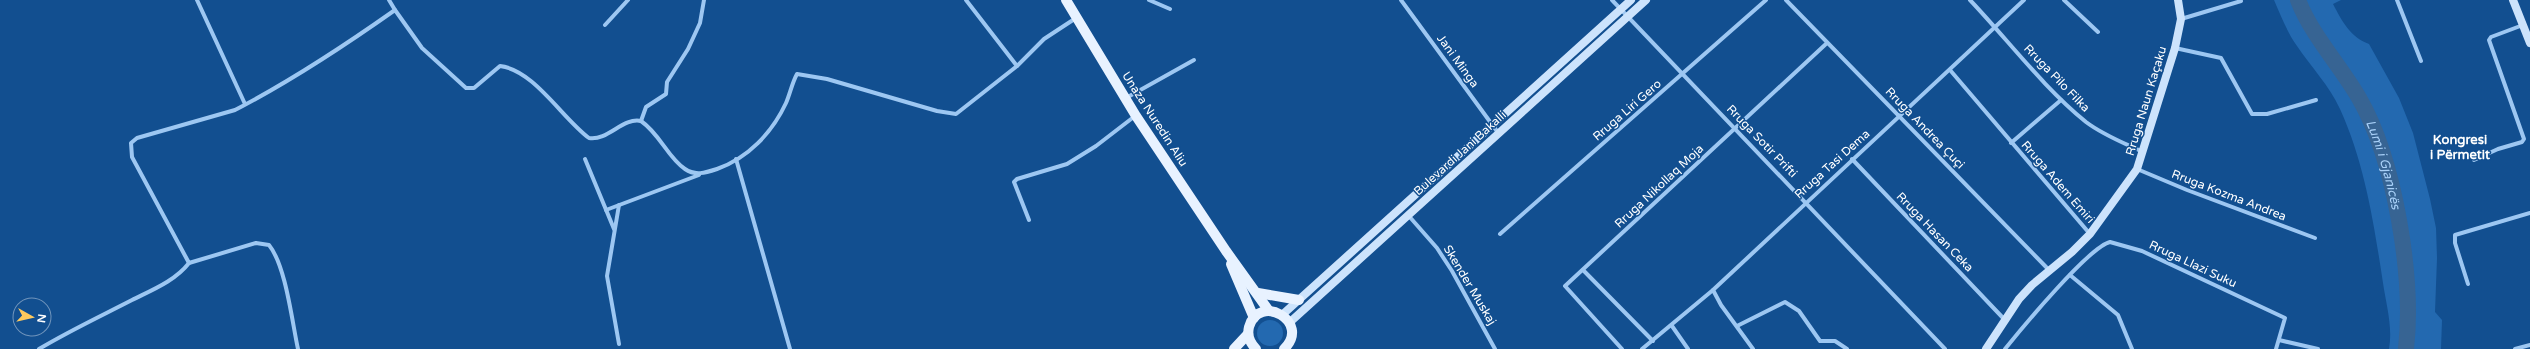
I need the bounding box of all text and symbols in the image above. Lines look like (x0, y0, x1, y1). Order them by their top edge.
street label: Jani Minga (1434, 32, 1482, 90)
street label: Rruga Pilo Filka (2021, 41, 2093, 115)
street label: Rruga Naun Kaçaku (2123, 45, 2169, 157)
street label: Unaza Nuredin Aliu (1119, 69, 1191, 169)
street label: Rruga Liri Gero (1590, 76, 1664, 144)
street label: Rruga Andrea Çuçi (1883, 84, 1967, 172)
street label: Rruga Sotir Prifti (1724, 102, 1800, 180)
street label: Bulevardi Jani Bakalli (1411, 108, 1509, 198)
water label: Lumi i Gjanicës (2362, 118, 2404, 211)
street label: Rruga Tasi Dema (1792, 127, 1872, 201)
district label: Kongresi i Përmetit (2430, 132, 2490, 163)
street label: Rruga Adem Emiri (2018, 138, 2098, 226)
street label: Rruga Nikollaq Moja (1612, 141, 1706, 231)
street label: Rruga Kozma Andrea (2170, 167, 2288, 223)
street label: Rruga Hasan Ceka (1894, 189, 1976, 275)
street label: Rruga Llazi Suku (2147, 238, 2239, 290)
street label: Skender Muskaj (1441, 243, 1499, 327)
north arrow (12, 297, 52, 337)
text: N (34, 313, 48, 324)

